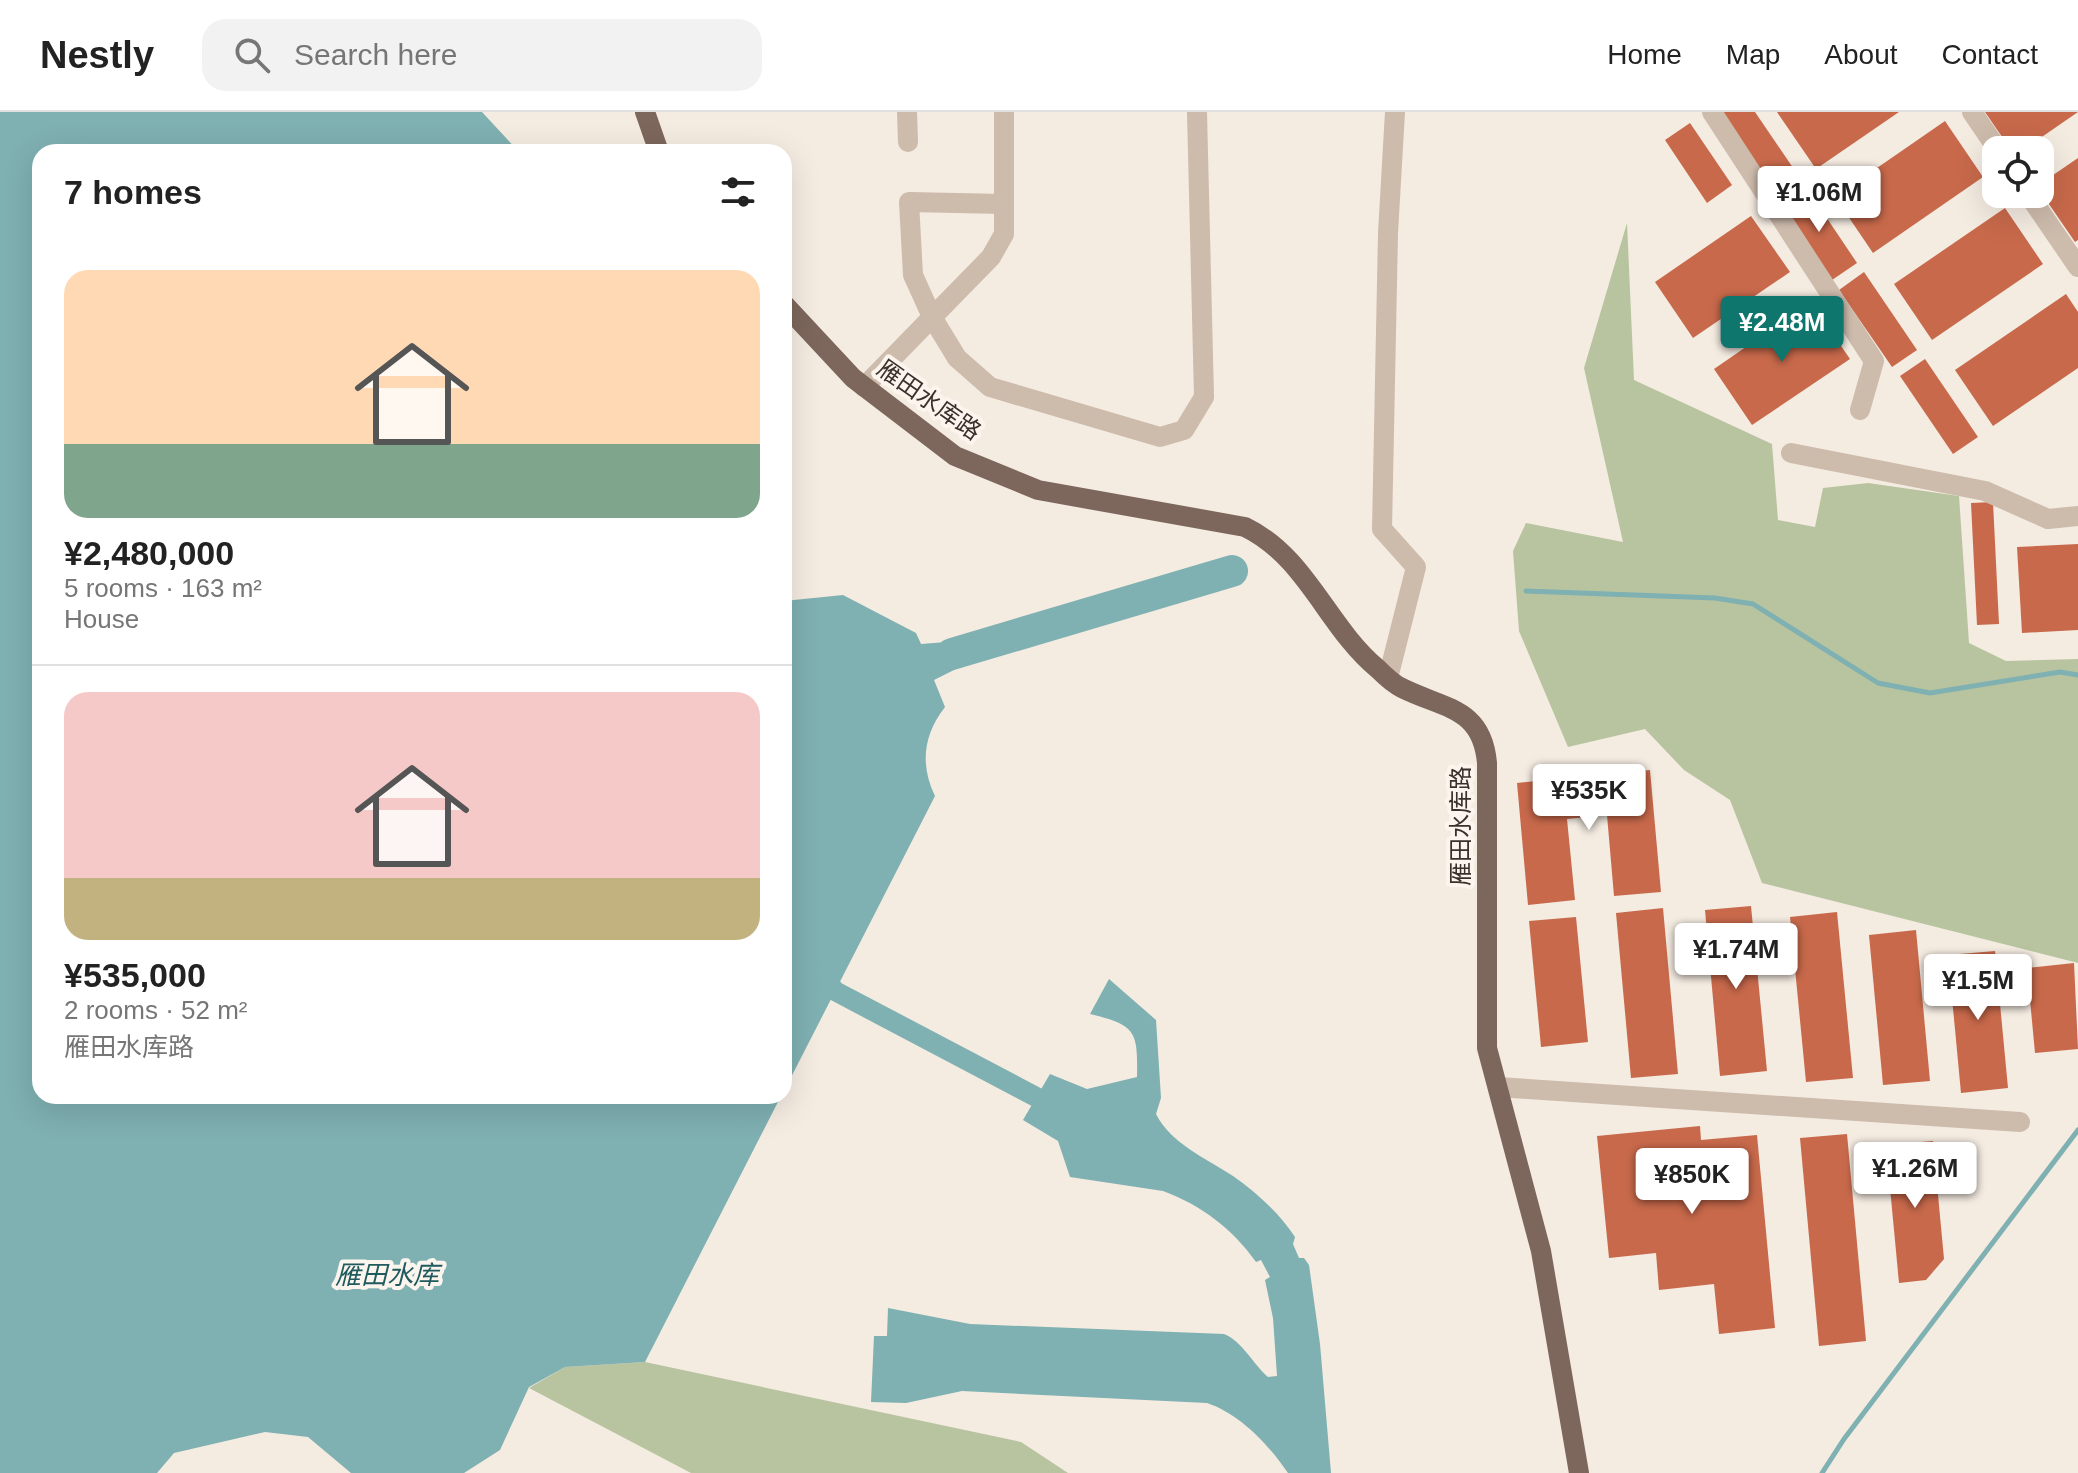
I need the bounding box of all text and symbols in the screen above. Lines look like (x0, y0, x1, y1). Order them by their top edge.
search box (202, 19, 762, 91)
icon: search (230, 33, 274, 77)
text: Nestly (40, 34, 154, 76)
text: Search here (294, 38, 458, 71)
text: Home (1607, 39, 1682, 70)
text: Map (1726, 39, 1780, 70)
text: About (1824, 39, 1898, 70)
text: Contact (1942, 39, 2038, 70)
map controls (1982, 136, 2054, 208)
button: locate (1982, 136, 2054, 208)
pin: ¥1.06M (1754, 166, 1884, 234)
icon: filters (716, 170, 760, 214)
text: 7 homes (64, 173, 202, 211)
text: ¥1.06M (1776, 177, 1862, 207)
pin: ¥2.48M (1717, 296, 1847, 364)
text: ¥2.48M (1739, 307, 1825, 337)
icon: home (340, 322, 484, 466)
street label: 雁田水库路 (872, 354, 986, 445)
text: ¥2,480,000 (64, 534, 234, 572)
text: 5 rooms · 163 m² (64, 573, 262, 603)
text: House (64, 604, 139, 634)
icon: home (340, 744, 484, 888)
pin: ¥535K (1533, 764, 1645, 832)
street label: 雁田水库路 (1447, 766, 1474, 886)
text: ¥535K (1551, 775, 1627, 805)
pin: ¥1.74M (1671, 923, 1801, 991)
text: ¥1.74M (1693, 934, 1779, 964)
pin: ¥1.5M (1922, 954, 2034, 1022)
text: ¥535,000 (64, 956, 206, 994)
text: ¥1.5M (1942, 965, 2014, 995)
text: 2 rooms · 52 m² (64, 995, 248, 1025)
text: 雁田水库路 (64, 1032, 194, 1062)
pin: ¥1.26M (1850, 1142, 1980, 1210)
pin: ¥850K (1636, 1148, 1748, 1216)
text: ¥1.26M (1872, 1153, 1958, 1183)
text: ¥850K (1654, 1159, 1730, 1189)
water label: 雁田水库 (335, 1260, 443, 1290)

